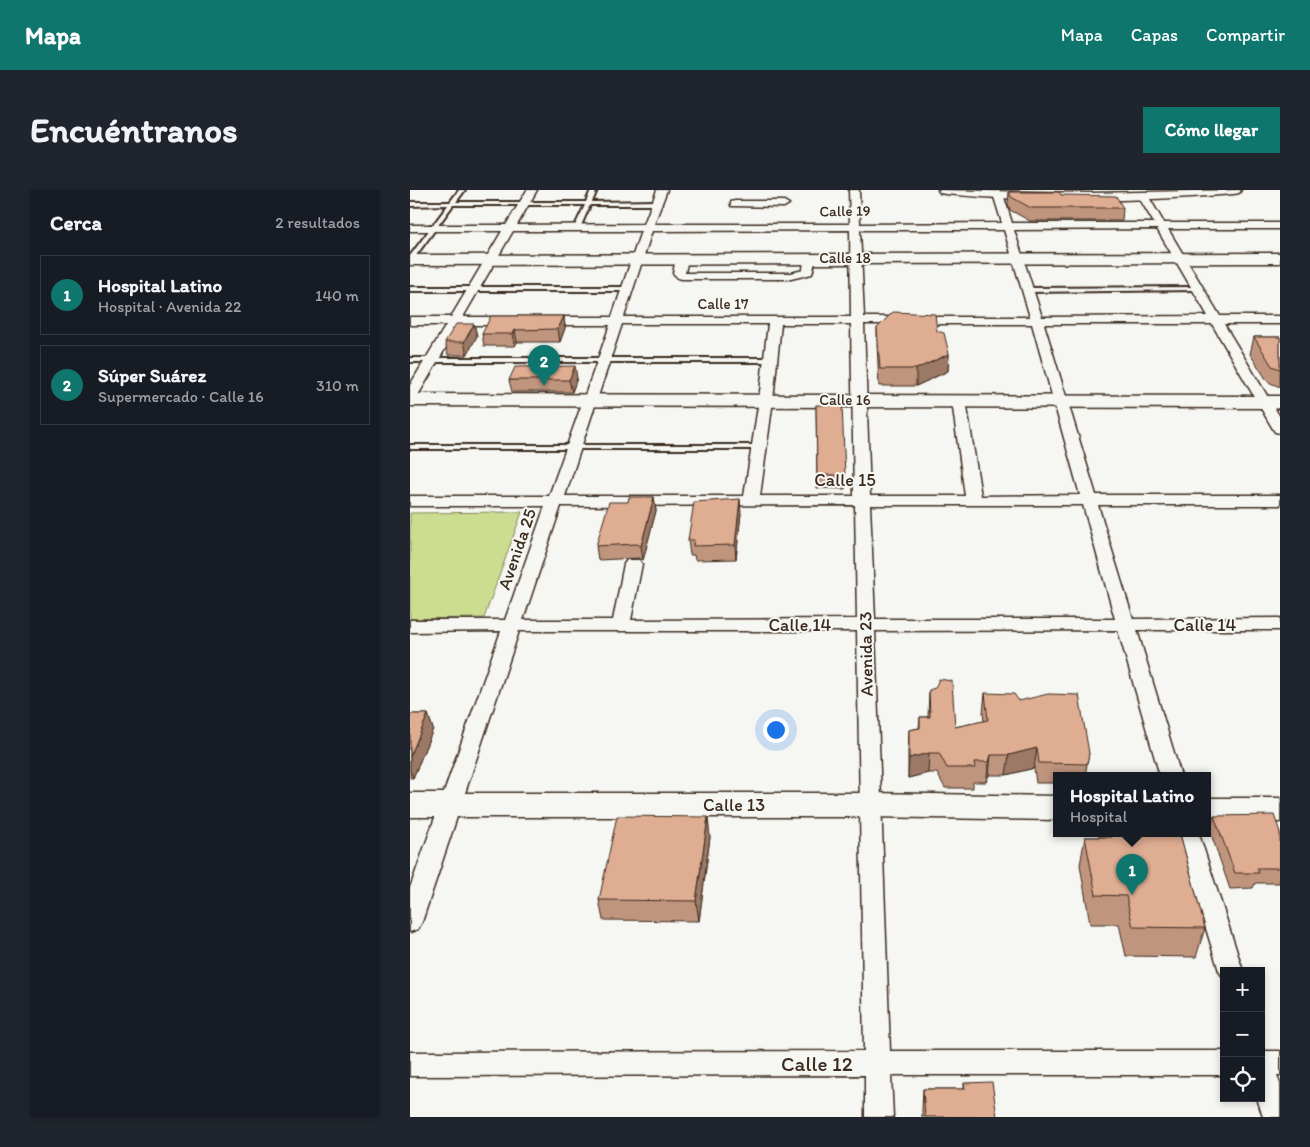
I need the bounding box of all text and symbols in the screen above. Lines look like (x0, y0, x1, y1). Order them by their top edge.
text: Mapa (25, 21, 81, 50)
text: Mapa (1061, 24, 1103, 46)
text: Capas (1131, 24, 1178, 46)
text: Compartir (1206, 24, 1285, 46)
button: Cómo llegar (1143, 107, 1280, 153)
text: Encuéntranos (30, 109, 238, 151)
street label: Calle 19 (819, 202, 871, 220)
text: Cerca (50, 210, 102, 235)
text: 2 resultados (275, 213, 360, 232)
street label: Calle 18 (819, 249, 871, 267)
text: Hospital Latino (98, 274, 222, 297)
text: 1 (63, 286, 71, 305)
text: 140 m (315, 286, 359, 305)
street label: Calle 17 (698, 295, 749, 313)
text: Hospital · Avenida 22 (98, 297, 241, 316)
pin: 2 (528, 345, 560, 386)
text: Súper Suárez (98, 364, 206, 387)
text: 2 (63, 376, 71, 395)
text: 310 m (316, 376, 359, 395)
text: Supermercado · Calle 16 (98, 387, 264, 406)
street label: Calle 16 (819, 391, 871, 409)
street label: Calle 15 (814, 469, 876, 491)
street label: Avenida 25 (493, 505, 541, 593)
street label: Avenida 23 (854, 611, 878, 697)
street label: Calle 14 (769, 614, 832, 636)
street label: Calle 14 (1174, 614, 1237, 636)
your location (763, 717, 789, 743)
popup (1053, 772, 1211, 837)
text: Hospital Latino (1070, 784, 1194, 807)
street label: Calle 13 (703, 794, 765, 816)
text: Hospital (1070, 807, 1127, 826)
pin: 1 (1116, 854, 1148, 895)
map controls (1220, 967, 1265, 1102)
button: + (1220, 967, 1265, 1012)
button: − (1220, 1012, 1265, 1057)
street label: Calle 12 (781, 1051, 853, 1076)
button: locate (1220, 1057, 1265, 1102)

